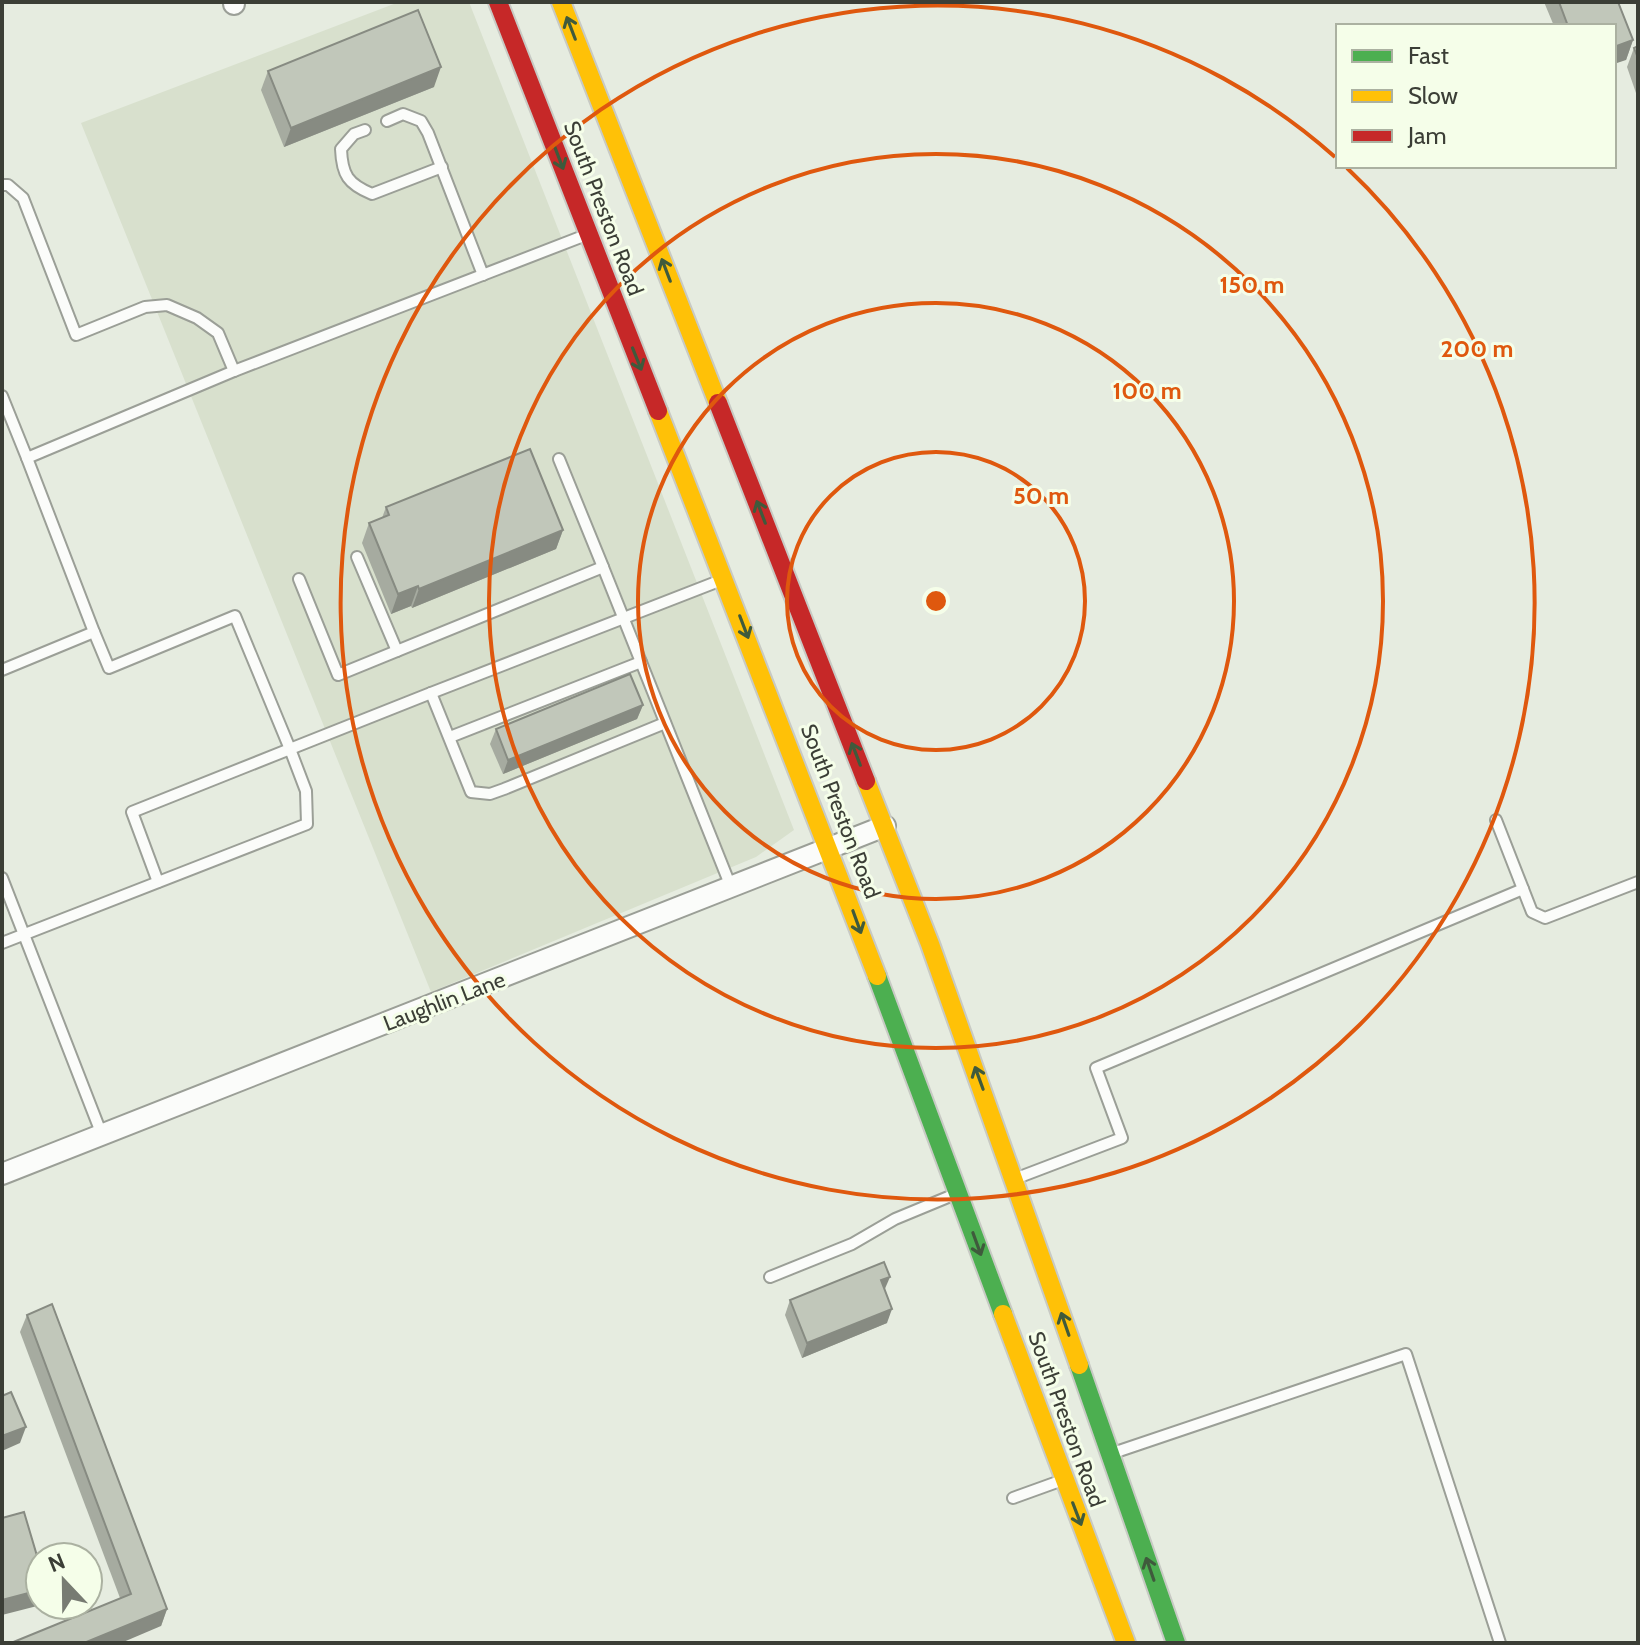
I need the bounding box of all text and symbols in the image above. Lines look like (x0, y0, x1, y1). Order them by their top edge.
one-way arrow (563, 16, 577, 41)
legend (1336, 24, 1616, 168)
text: Fast (1408, 41, 1449, 70)
text: Slow (1408, 81, 1458, 110)
street label: South Preston Road (558, 117, 649, 299)
text: Jam (1407, 121, 1446, 150)
one-way arrow (552, 145, 567, 170)
one-way arrow (658, 258, 672, 283)
text: 150 m (1220, 270, 1284, 299)
text: 200 m (1441, 334, 1513, 363)
one-way arrow (631, 346, 646, 371)
text: 100 m (1112, 376, 1182, 405)
text: 50 m (1013, 481, 1069, 510)
one-way arrow (753, 500, 767, 525)
centre of rings (922, 587, 950, 615)
one-way arrow (738, 614, 752, 639)
street label: South Preston Road (795, 720, 886, 902)
one-way arrow (848, 742, 862, 767)
one-way arrow (851, 909, 865, 934)
street label: Laughlin Lane (379, 966, 509, 1037)
one-way arrow (971, 1067, 985, 1091)
one-way arrow (971, 1231, 985, 1256)
one-way arrow (1057, 1311, 1072, 1336)
street label: South Preston Road (1022, 1328, 1111, 1511)
one-way arrow (1071, 1501, 1085, 1526)
north arrow (24, 1541, 104, 1621)
text: N (44, 1547, 69, 1578)
one-way arrow (1142, 1557, 1157, 1582)

